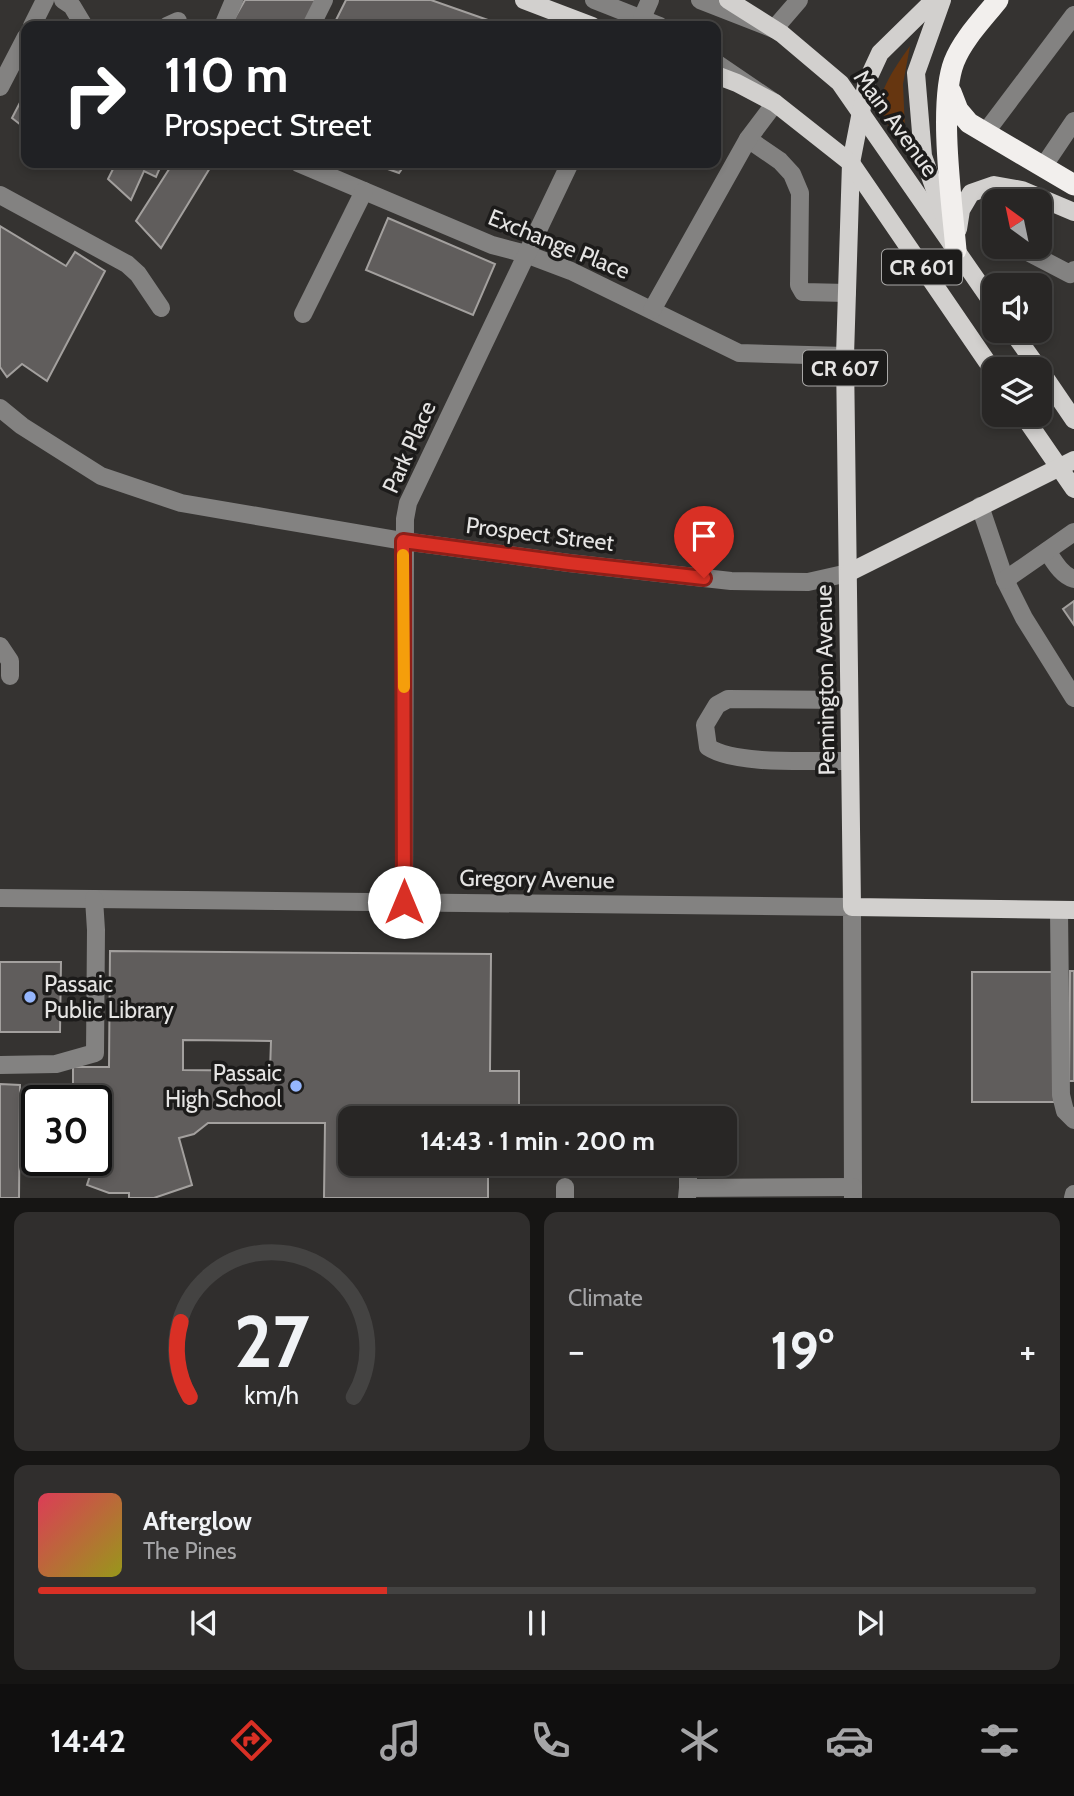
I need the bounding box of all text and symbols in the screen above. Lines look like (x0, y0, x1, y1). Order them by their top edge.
text: 110 m (164, 45, 288, 104)
icon: right (49, 49, 140, 140)
street label: Main Avenue (848, 64, 944, 182)
text: Prospect Street (164, 105, 372, 144)
north arrow (982, 189, 1052, 259)
map controls (982, 189, 1052, 427)
street label: Exchange Place (484, 203, 634, 285)
road number: CR 601 (882, 250, 962, 284)
button: sound (982, 273, 1052, 343)
road number: CR 607 (803, 350, 887, 386)
button: layers (982, 357, 1052, 427)
street label: Park Place (376, 396, 442, 498)
pin (674, 506, 734, 578)
street label: Prospect Street (464, 511, 616, 557)
icon: arrive (685, 517, 723, 555)
street label: Pennington Avenue (809, 584, 841, 776)
street label: Gregory Avenue (459, 864, 615, 894)
position arrow (367, 865, 441, 939)
place label: Passaic Public Library (44, 970, 174, 1024)
marker: Passaic Public Library (22, 989, 38, 1005)
place label: Passaic High School (165, 1059, 283, 1113)
marker: Passaic High School (288, 1078, 304, 1094)
speed limit sign: 30 (21, 1085, 112, 1176)
text: 14:43 · 1 min · 200 m (420, 1125, 655, 1157)
text: Climate (568, 1284, 643, 1312)
text: 27 (234, 1298, 310, 1386)
text: 19° (770, 1319, 834, 1382)
text: − (568, 1327, 585, 1374)
text: + (1019, 1327, 1036, 1374)
text: km/h (245, 1380, 299, 1410)
text: Afterglow (143, 1505, 252, 1537)
text: The Pines (143, 1537, 237, 1565)
icon: previous (185, 1604, 223, 1642)
icon: pause (518, 1604, 556, 1642)
icon: next (851, 1604, 889, 1642)
icon: directions (227, 1716, 276, 1765)
icon: music (376, 1716, 425, 1765)
icon: phone (526, 1716, 575, 1765)
icon: climate (675, 1716, 724, 1765)
icon: car (825, 1716, 874, 1765)
icon: filters (975, 1716, 1024, 1765)
text: 14:42 (50, 1721, 126, 1760)

